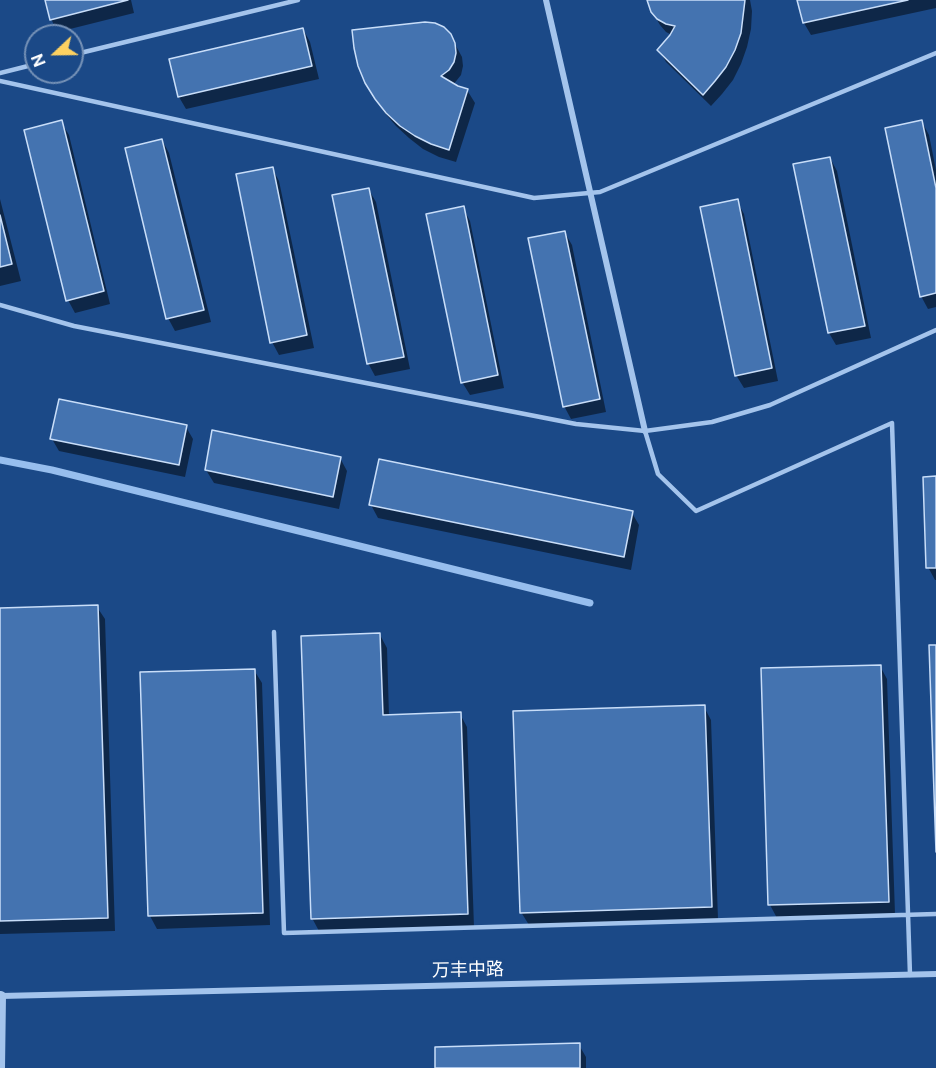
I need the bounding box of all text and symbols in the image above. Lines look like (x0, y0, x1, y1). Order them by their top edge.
north arrow (24, 24, 84, 84)
text: N (28, 51, 50, 70)
street label: 万丰中路 (432, 959, 504, 981)

